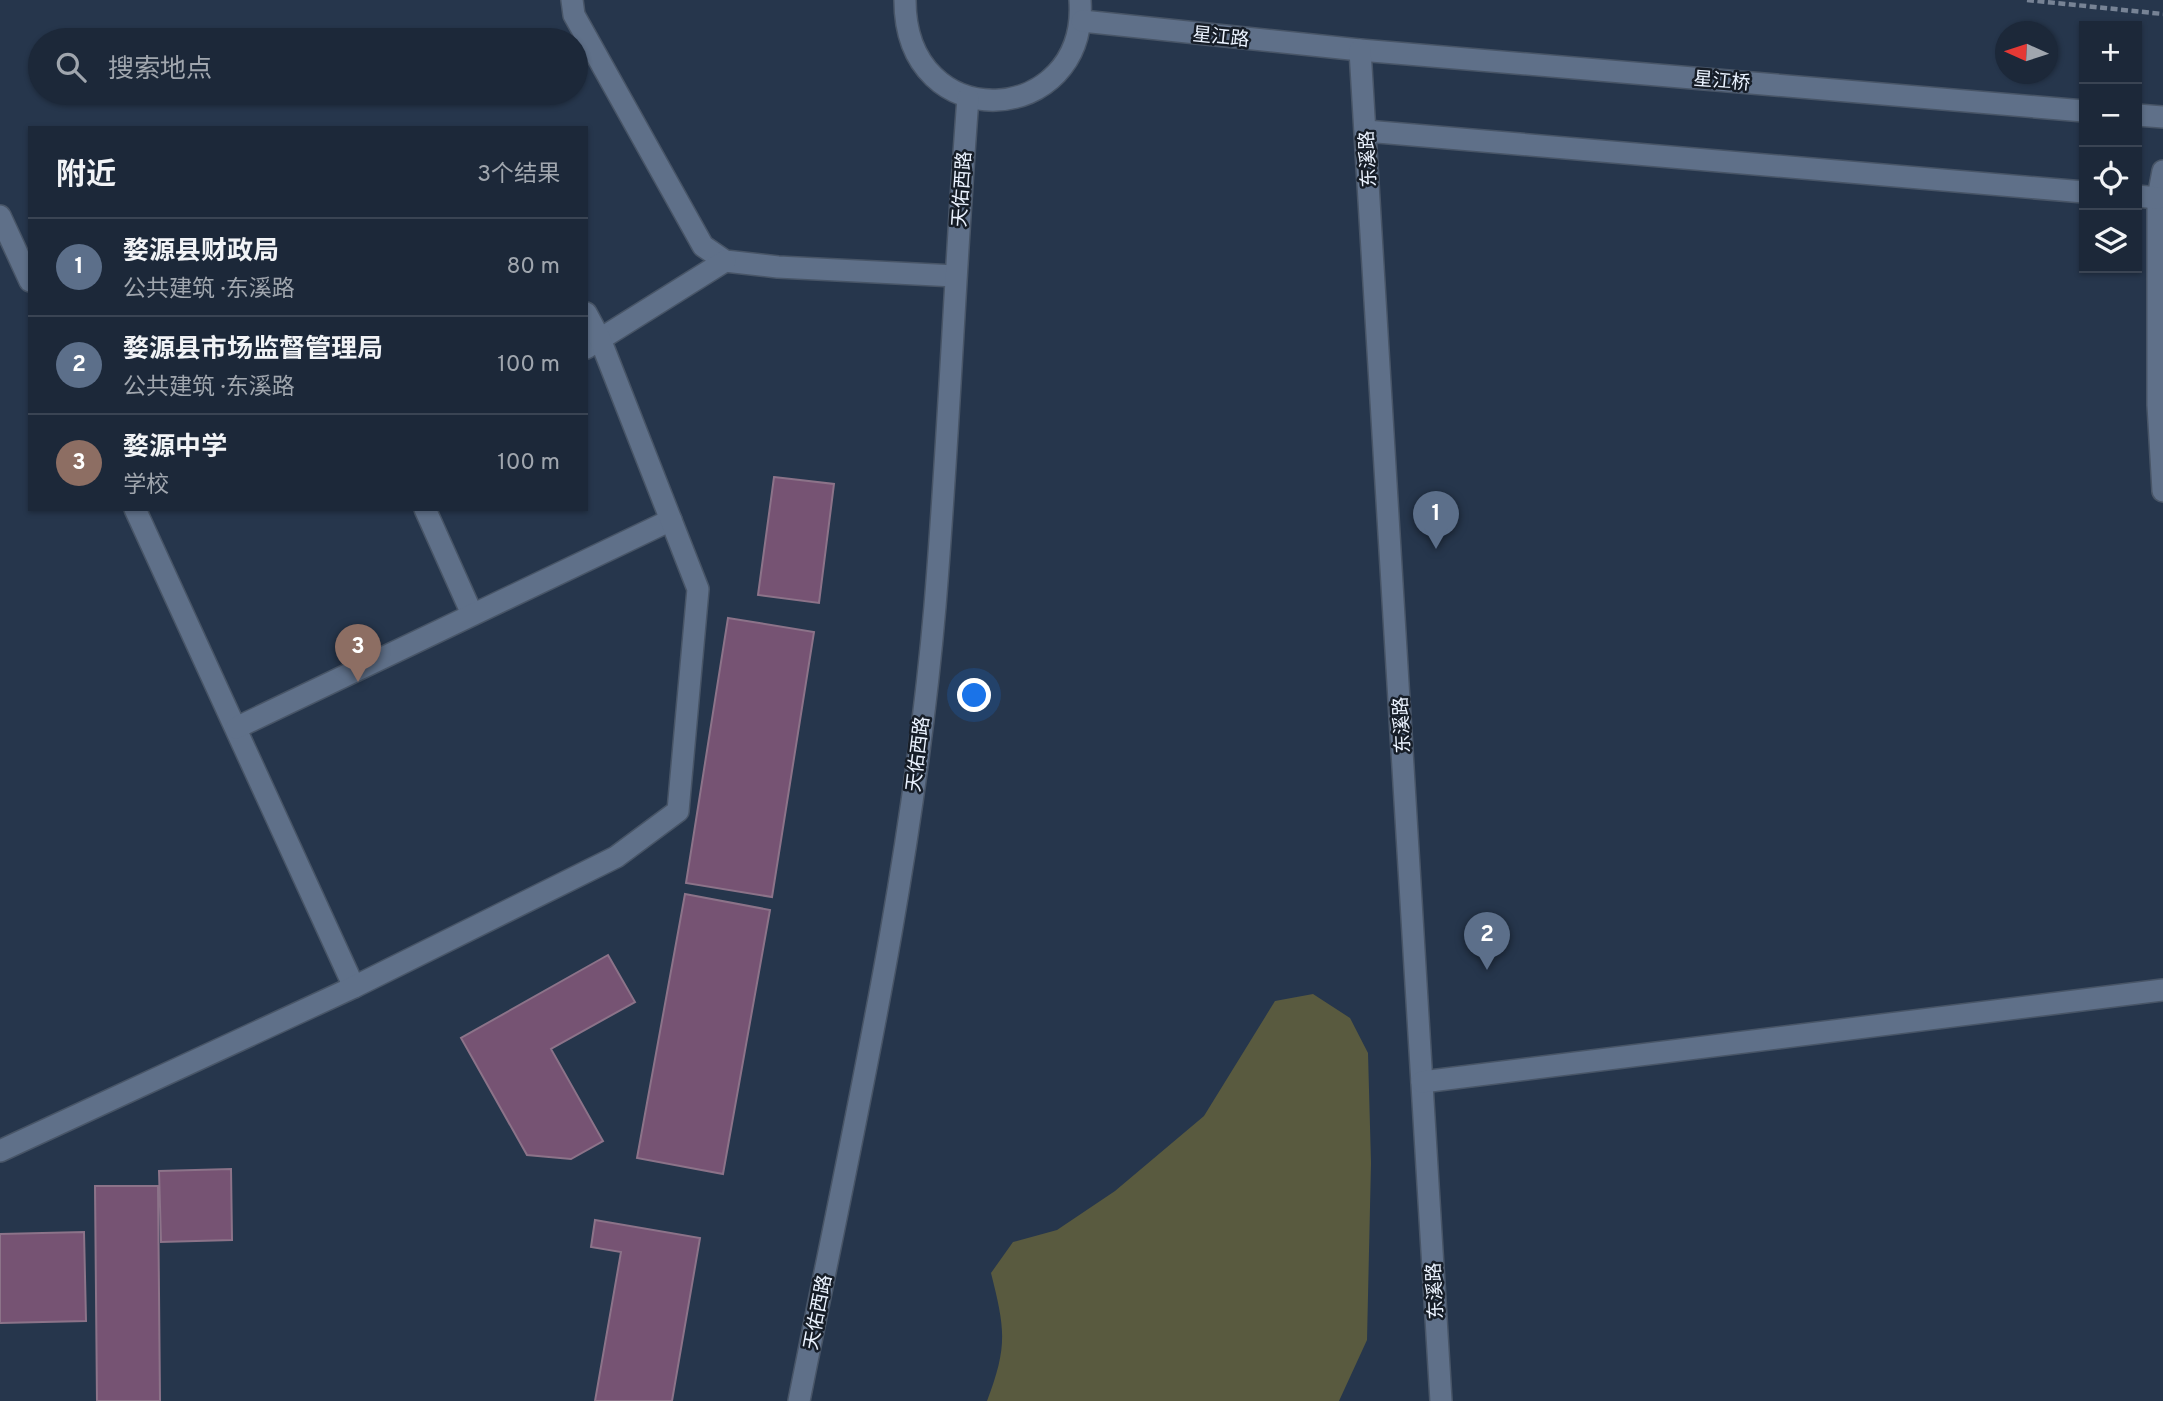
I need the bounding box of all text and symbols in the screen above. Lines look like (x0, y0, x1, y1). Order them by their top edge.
north arrow (1995, 21, 2058, 84)
map controls (2079, 21, 2142, 273)
button: + (2079, 21, 2142, 84)
street label: 星江路 (1191, 23, 1250, 53)
search box (28, 28, 588, 105)
icon: search (52, 48, 90, 86)
text: 搜索地点 (108, 54, 212, 87)
street label: 星江桥 (1692, 68, 1751, 96)
button: − (2079, 84, 2142, 147)
street label: 东溪路 (1356, 130, 1382, 188)
button: locate (2079, 147, 2142, 210)
street label: 天佑西路 (948, 150, 978, 228)
text: 附近 (56, 158, 116, 195)
text: 3个结果 (477, 161, 560, 190)
button: layers (2079, 210, 2142, 273)
text: 婺源县财政局 (123, 236, 279, 269)
text: 1 (74, 253, 84, 282)
text: 80 m (507, 253, 560, 282)
text: 公共建筑 · 东溪路 (123, 276, 295, 305)
text: 婺源县市场监督管理局 (123, 334, 383, 367)
text: 2 (72, 351, 86, 380)
text: 100 m (497, 351, 560, 380)
text: 公共建筑 · 东溪路 (123, 374, 295, 403)
text: 婺源中学 (123, 432, 227, 465)
text: 3 (72, 449, 86, 478)
text: 100 m (497, 449, 560, 478)
text: 学校 (123, 472, 169, 501)
pin: 1 (1413, 491, 1459, 549)
pin: 3 (335, 624, 381, 682)
your location (957, 678, 991, 712)
street label: 东溪路 (1390, 696, 1416, 754)
street label: 天佑西路 (902, 715, 936, 793)
pin: 2 (1464, 912, 1510, 970)
street label: 东溪路 (1423, 1262, 1449, 1320)
street label: 天佑西路 (800, 1273, 838, 1352)

